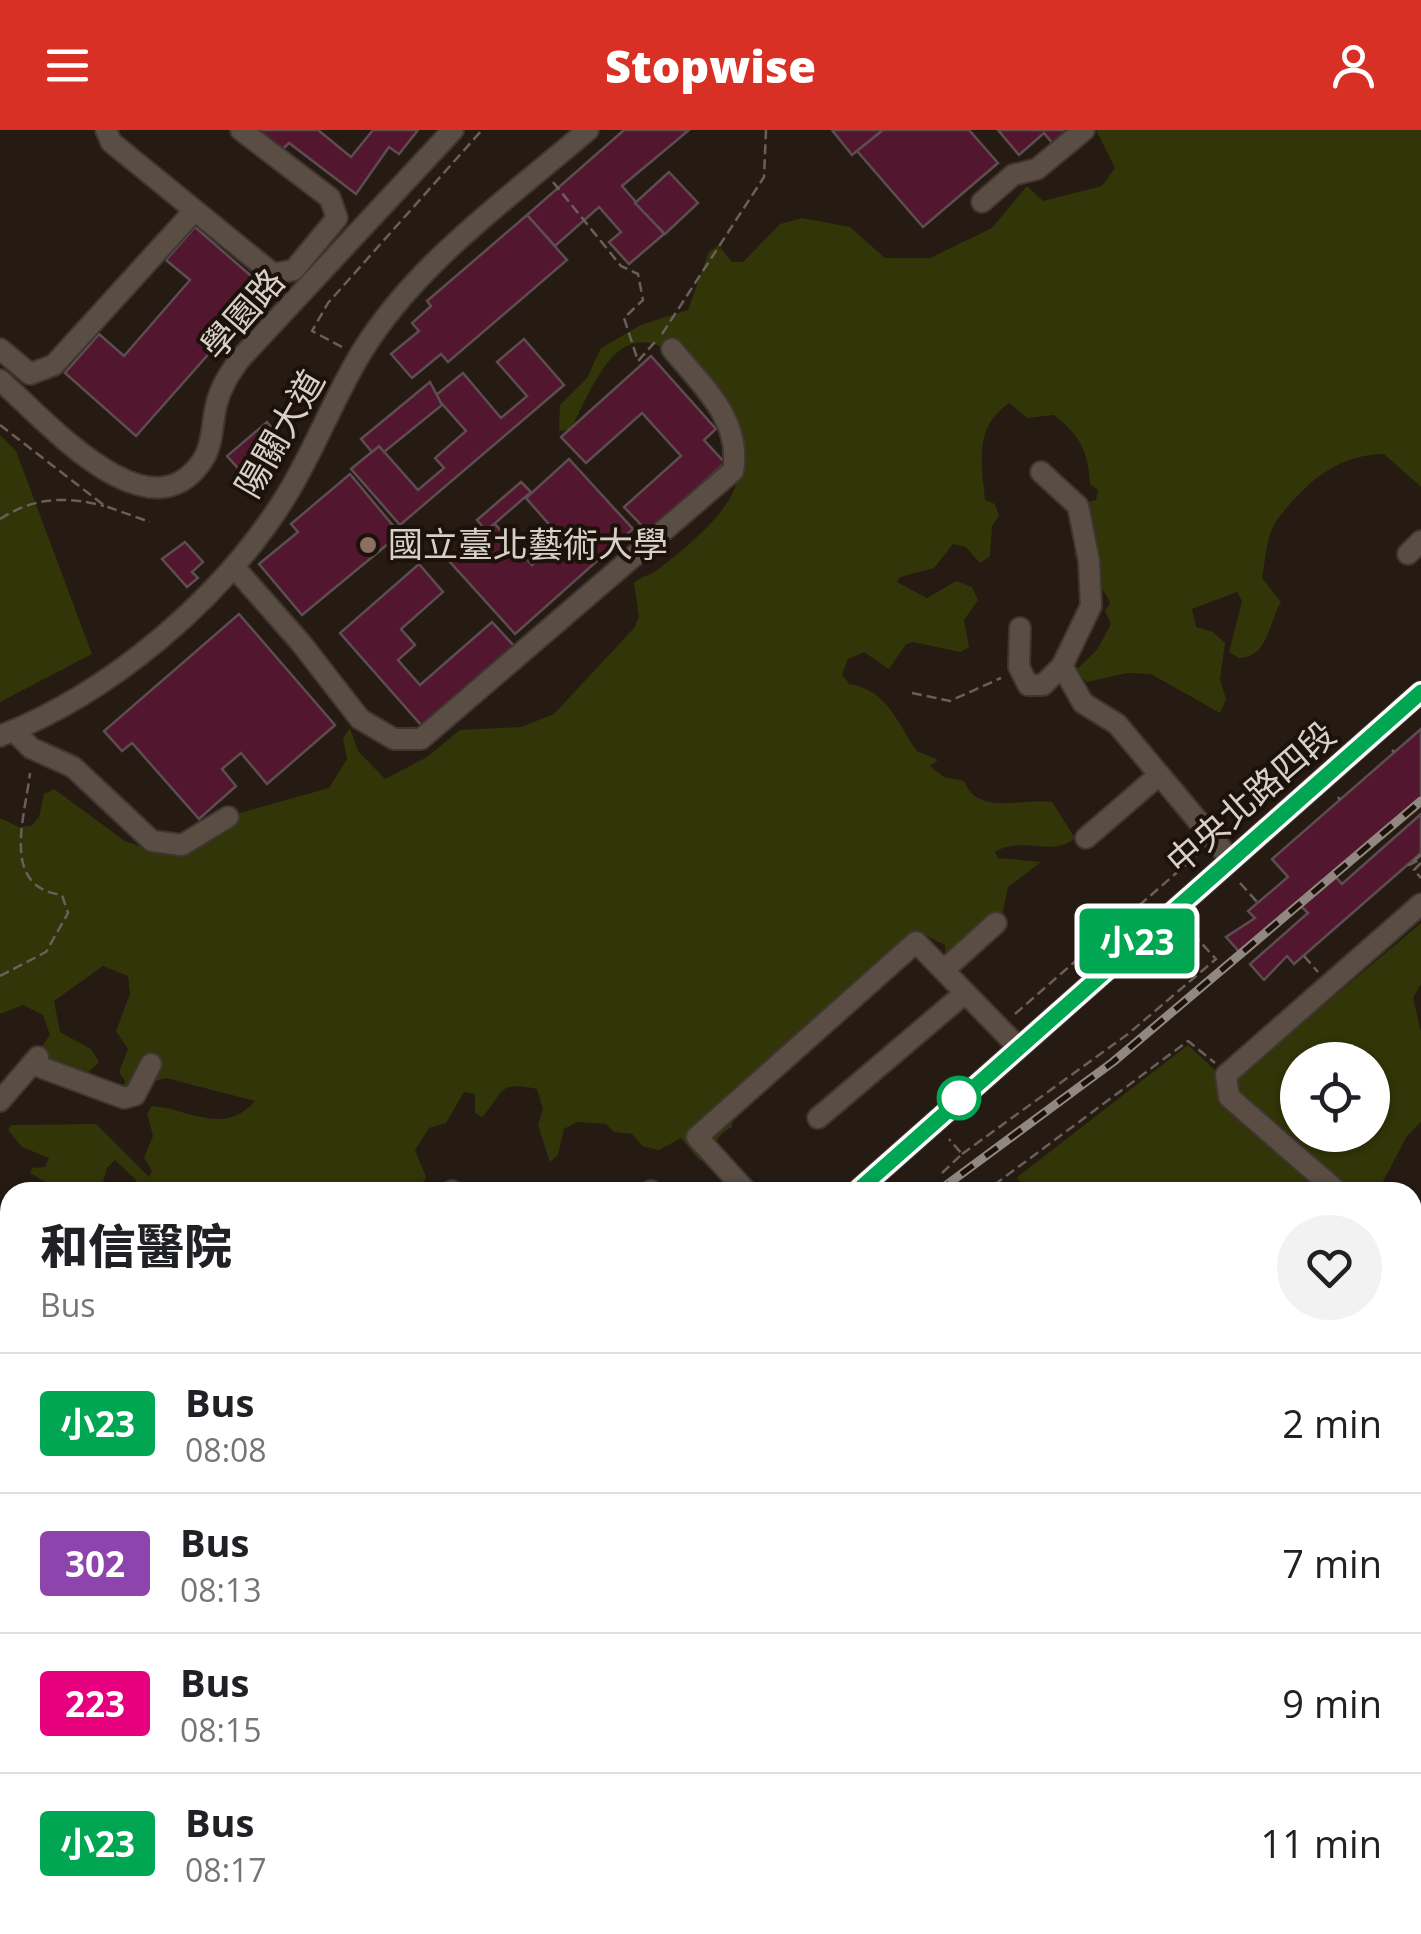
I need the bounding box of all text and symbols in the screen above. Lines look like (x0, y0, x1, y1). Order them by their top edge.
text: Stopwise (605, 35, 816, 96)
icon: menu (40, 38, 95, 93)
icon: person (1326, 38, 1381, 93)
street label: 學園路 (190, 258, 294, 368)
street label: 陽關大道 (223, 361, 334, 506)
place label: 國立臺北藝術大學 (388, 520, 668, 567)
marker: 國立臺北藝術大學 (357, 534, 379, 556)
street label: 中央北路四段 (1155, 710, 1345, 883)
line badge: 小23 (1080, 908, 1194, 974)
text: 小23 (1099, 918, 1175, 965)
map controls (1280, 1042, 1390, 1152)
button: locate (1280, 1042, 1390, 1152)
unlabelled marker (938, 1077, 980, 1119)
text: 和信醫院 (40, 1213, 232, 1278)
button: heart (1277, 1215, 1382, 1320)
text: Bus (40, 1283, 96, 1326)
text: Bus (185, 1376, 254, 1428)
text: 2 min (1282, 1397, 1382, 1449)
text: 小23 (60, 1400, 135, 1447)
text: 08:08 (185, 1428, 267, 1471)
text: Bus (180, 1516, 249, 1568)
text: 7 min (1282, 1537, 1382, 1589)
text: 302 (65, 1540, 125, 1587)
text: 08:13 (180, 1568, 262, 1611)
text: Bus (180, 1656, 249, 1708)
text: 9 min (1282, 1677, 1382, 1729)
text: 223 (65, 1680, 125, 1727)
text: 08:15 (180, 1708, 262, 1751)
text: Bus (185, 1796, 254, 1848)
text: 11 min (1261, 1817, 1382, 1869)
text: 小23 (60, 1820, 135, 1867)
text: 08:17 (185, 1848, 267, 1891)

